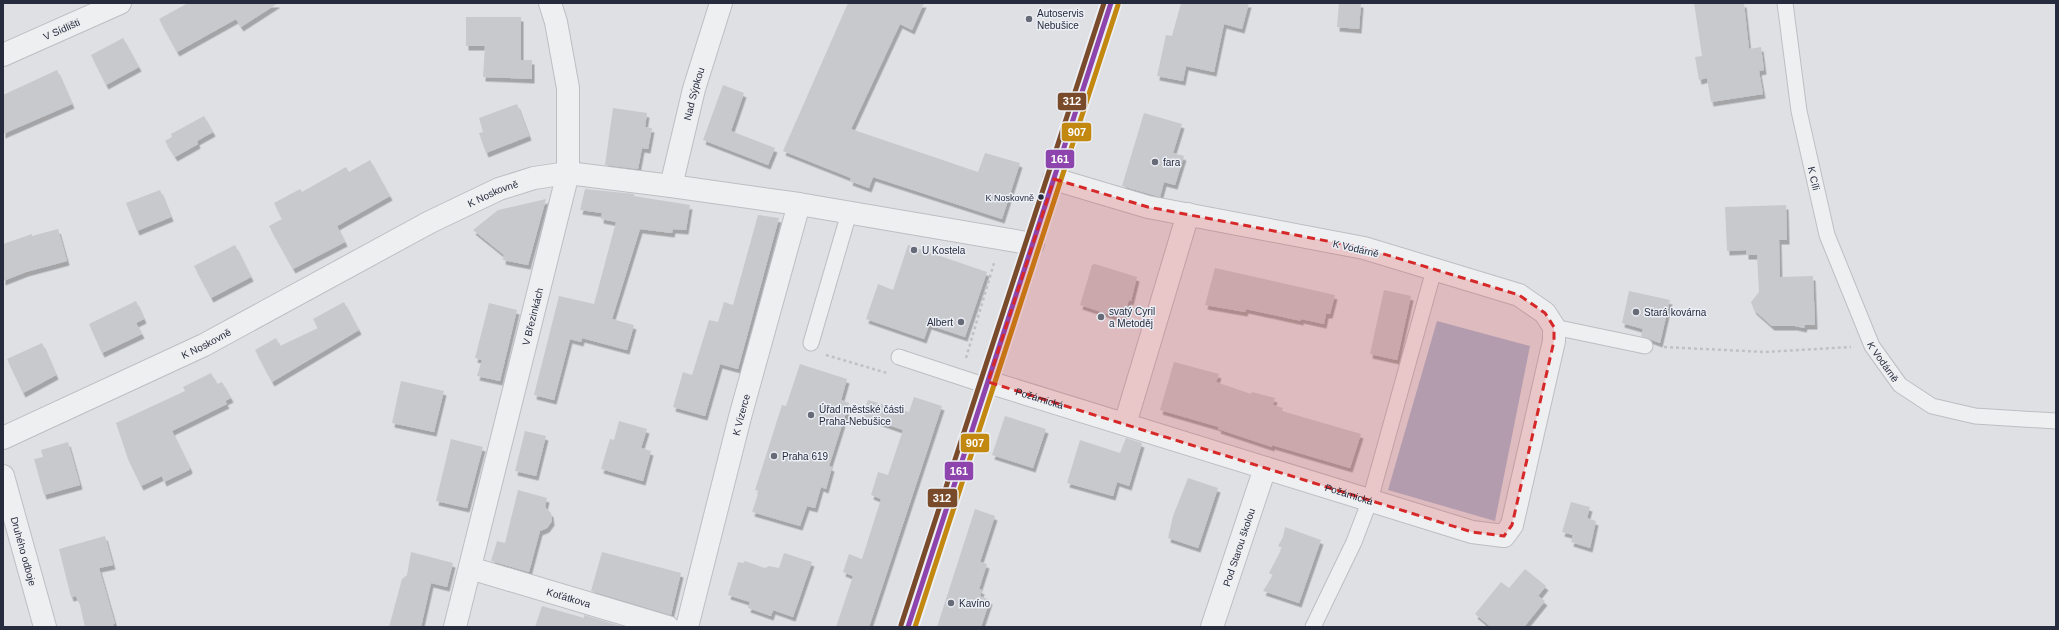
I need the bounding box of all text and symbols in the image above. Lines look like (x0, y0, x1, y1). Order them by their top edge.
place label: Autoservis Nebušice (1037, 8, 1084, 31)
marker: Autoservis Nebušice (1024, 14, 1034, 24)
street label: V Sídlišti (42, 17, 82, 42)
street label: Nad Sýpkou (682, 66, 706, 121)
line badge: 312 (1057, 92, 1087, 111)
text: 312 (1063, 95, 1081, 107)
line badge: 907 (1061, 122, 1092, 142)
text: 907 (1068, 126, 1086, 138)
line badge: 161 (1045, 149, 1075, 169)
text: 161 (1051, 153, 1069, 165)
marker: fara (1150, 157, 1160, 167)
place label: fara (1163, 157, 1181, 168)
street label: K Cíli (1806, 166, 1822, 191)
street label: K Noskovně (466, 178, 520, 209)
marker: K Noskovně (1036, 192, 1046, 202)
place label: K Noskovně (985, 193, 1034, 203)
street label: K Vodárně (1332, 238, 1380, 259)
marker: U Kostela (909, 245, 919, 255)
place label: U Kostela (922, 245, 966, 256)
street label: V Březinkách (520, 287, 545, 347)
place label: svatý Cyril a Metoděj (1109, 306, 1155, 329)
marker: Stará kovárna (1631, 307, 1641, 317)
place label: Stará kovárna (1644, 307, 1707, 318)
marker: svatý Cyril a Metoděj (1096, 312, 1106, 322)
place label: Albert (927, 317, 953, 328)
marker: Albert (956, 317, 966, 327)
street label: K Noskovně (180, 326, 233, 361)
street label: K Vodárně (1865, 340, 1901, 384)
street label: Požárnická (1014, 386, 1065, 411)
street label: K Vizerce (731, 392, 752, 437)
place label: Úřad městské části Praha-Nebušice (819, 403, 904, 427)
marker: Úřad městské části Praha-Nebušice (806, 410, 816, 420)
line badge: 907 (960, 433, 990, 453)
text: 907 (966, 437, 984, 449)
marker: Praha 619 (769, 451, 779, 461)
place label: Praha 619 (782, 451, 829, 462)
line badge: 161 (944, 461, 974, 481)
text: 161 (950, 465, 968, 477)
street label: Požárnická (1324, 482, 1375, 507)
line badge: 312 (927, 488, 958, 508)
text: 312 (933, 492, 951, 504)
street label: Pod Starou školou (1221, 507, 1257, 588)
street label: Druhého odboje (9, 516, 38, 587)
street label: Koťátkova (545, 586, 592, 610)
marker: Kavíno (946, 598, 956, 608)
place label: Kavíno (959, 598, 991, 609)

